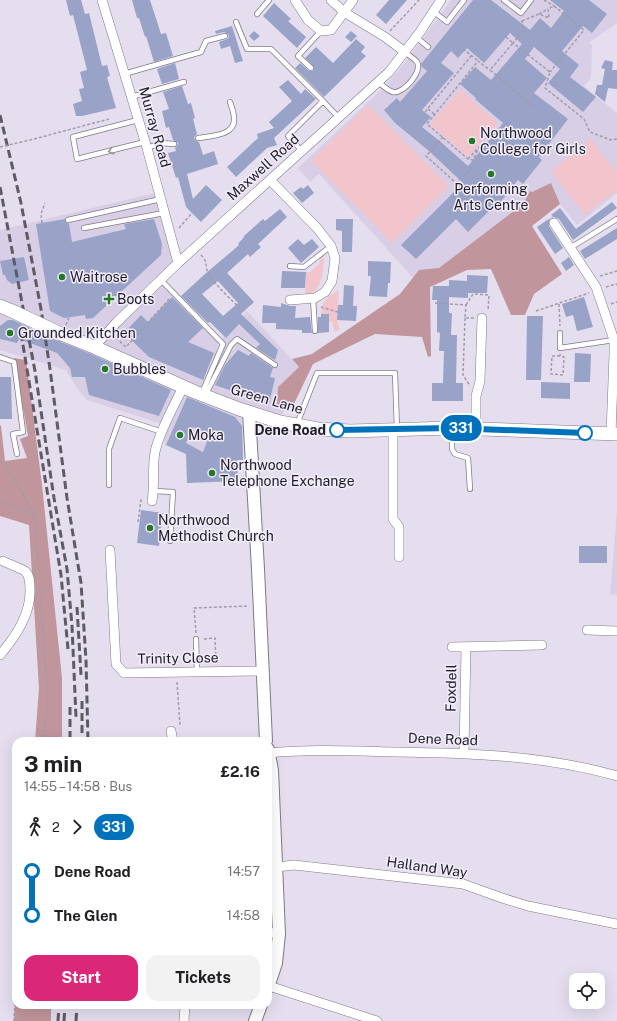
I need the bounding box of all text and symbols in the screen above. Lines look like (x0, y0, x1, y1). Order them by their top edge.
street label: Murray Road (136, 85, 174, 169)
place label: Northwood College for Girls (480, 125, 586, 157)
street label: Maxwell Road (224, 130, 302, 204)
marker: Northwood College for Girls (467, 136, 477, 146)
one-way arrow (108, 146, 115, 155)
marker: Performing Arts Centre (486, 169, 496, 179)
place label: Performing Arts Centre (453, 181, 529, 213)
place label: Waitrose (70, 269, 128, 285)
marker: Waitrose (57, 272, 67, 282)
place label: Boots (117, 291, 154, 307)
marker: Boots (104, 294, 114, 304)
place label: Grounded Kitchen (18, 325, 136, 341)
marker: Grounded Kitchen (5, 328, 15, 338)
place label: Bubbles (113, 361, 166, 377)
marker: Bubbles (100, 364, 110, 374)
street label: Green Lane (229, 381, 305, 417)
line badge: 331 (438, 415, 484, 441)
text: 331 (449, 420, 473, 436)
place label: Dene Road (254, 422, 326, 438)
marker: Dene Road (329, 422, 345, 438)
unlabelled marker (577, 425, 593, 441)
place label: Moka (188, 427, 224, 443)
marker: Moka (175, 430, 185, 440)
place label: Northwood Telephone Exchange (220, 457, 355, 489)
marker: Northwood Telephone Exchange (207, 468, 217, 478)
place label: Northwood Methodist Church (158, 512, 274, 544)
marker: Northwood Methodist Church (145, 523, 155, 533)
street label: Trinity Close (137, 649, 219, 667)
street label: Foxdell (443, 664, 459, 712)
street label: Dene Road (408, 730, 478, 748)
text: 3 min (24, 751, 82, 777)
text: £2.16 (220, 763, 260, 780)
text: 14:55 – 14:58 · Bus (24, 779, 132, 794)
icon: walk (24, 816, 46, 838)
icon: forward (66, 816, 88, 838)
text: 331 (102, 819, 126, 835)
text: 2 (52, 820, 60, 835)
street label: Halland Way (385, 853, 469, 881)
text: Dene Road (54, 863, 131, 880)
text: 14:57 (227, 864, 260, 879)
text: The Glen (54, 907, 118, 924)
text: 14:58 (227, 908, 260, 923)
button: Start (24, 955, 138, 1001)
button: Tickets (146, 955, 260, 1001)
map controls (569, 973, 605, 1009)
button: locate (569, 973, 605, 1009)

